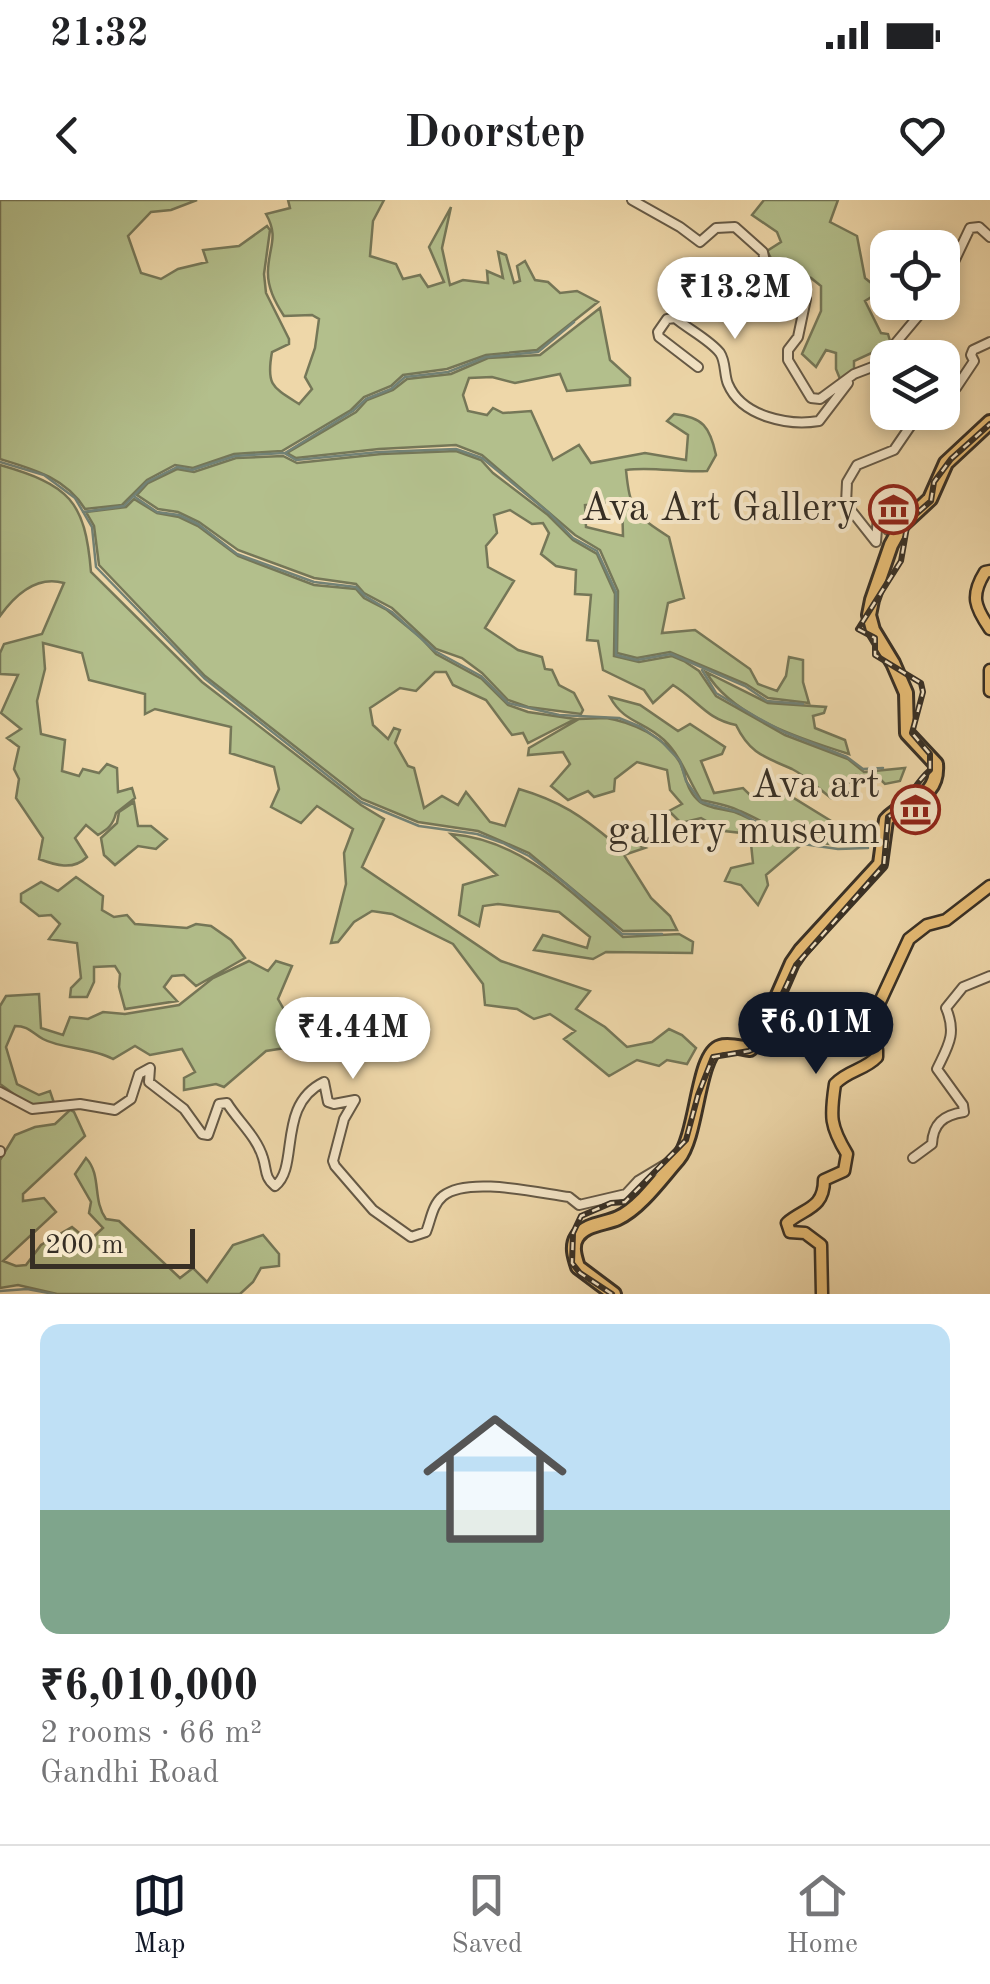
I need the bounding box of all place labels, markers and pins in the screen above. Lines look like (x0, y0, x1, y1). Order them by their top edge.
pin: ₹13.2M (654, 257, 816, 342)
museum icon: Ava Art Gallery (867, 484, 919, 536)
place label: Ava Art Gallery (581, 490, 858, 530)
place label: Ava art gallery museum (608, 767, 880, 853)
museum icon: Ava art gallery museum (889, 784, 941, 836)
pin: ₹6.01M (735, 992, 897, 1077)
pin: ₹4.44M (272, 997, 434, 1082)

